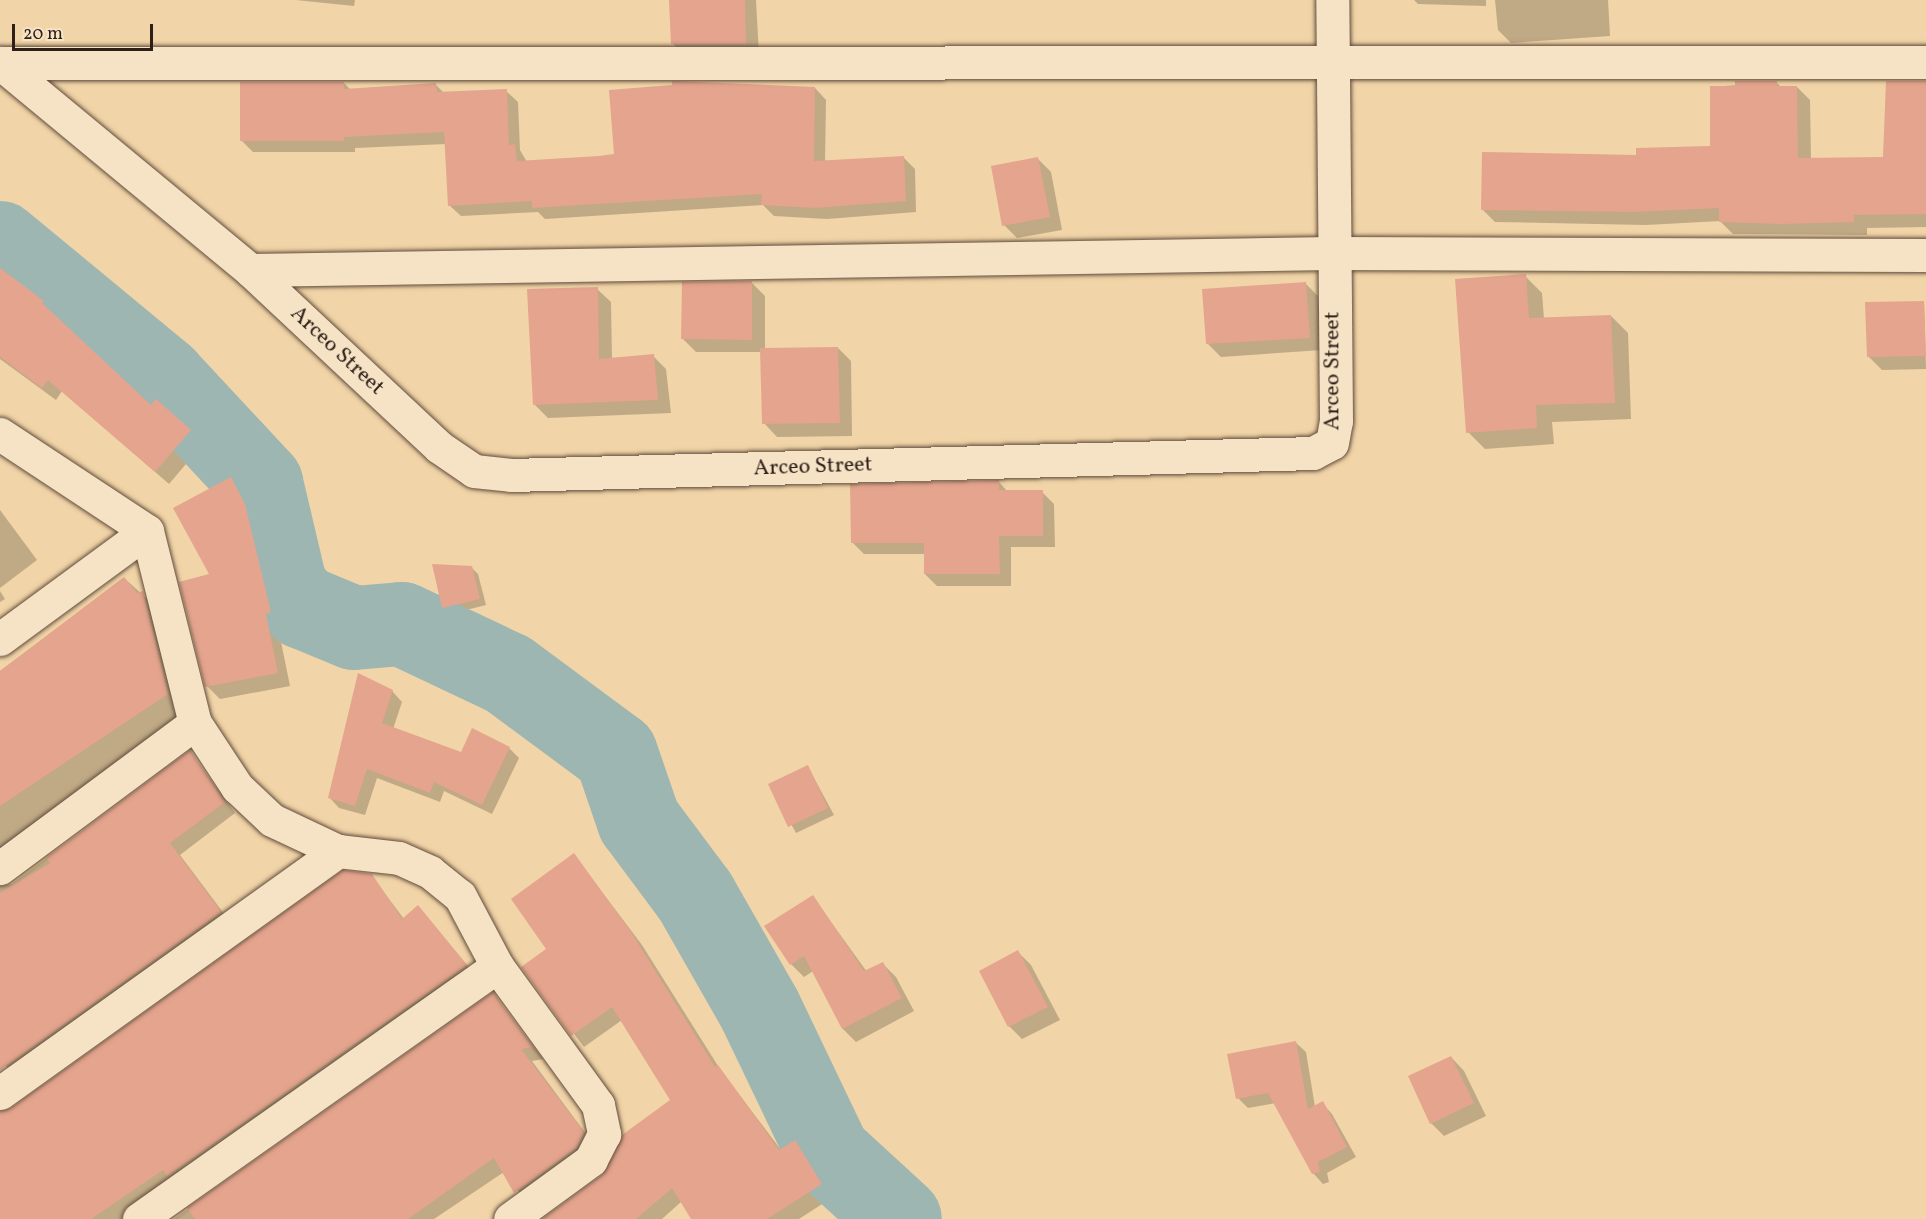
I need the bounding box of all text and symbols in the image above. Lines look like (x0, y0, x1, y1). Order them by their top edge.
scale bar (15, 12, 156, 50)
text: 20 m (23, 22, 63, 47)
street label: Arceo Street (285, 301, 389, 401)
street label: Arceo Street (1320, 312, 1346, 430)
street label: Arceo Street (753, 452, 873, 482)

